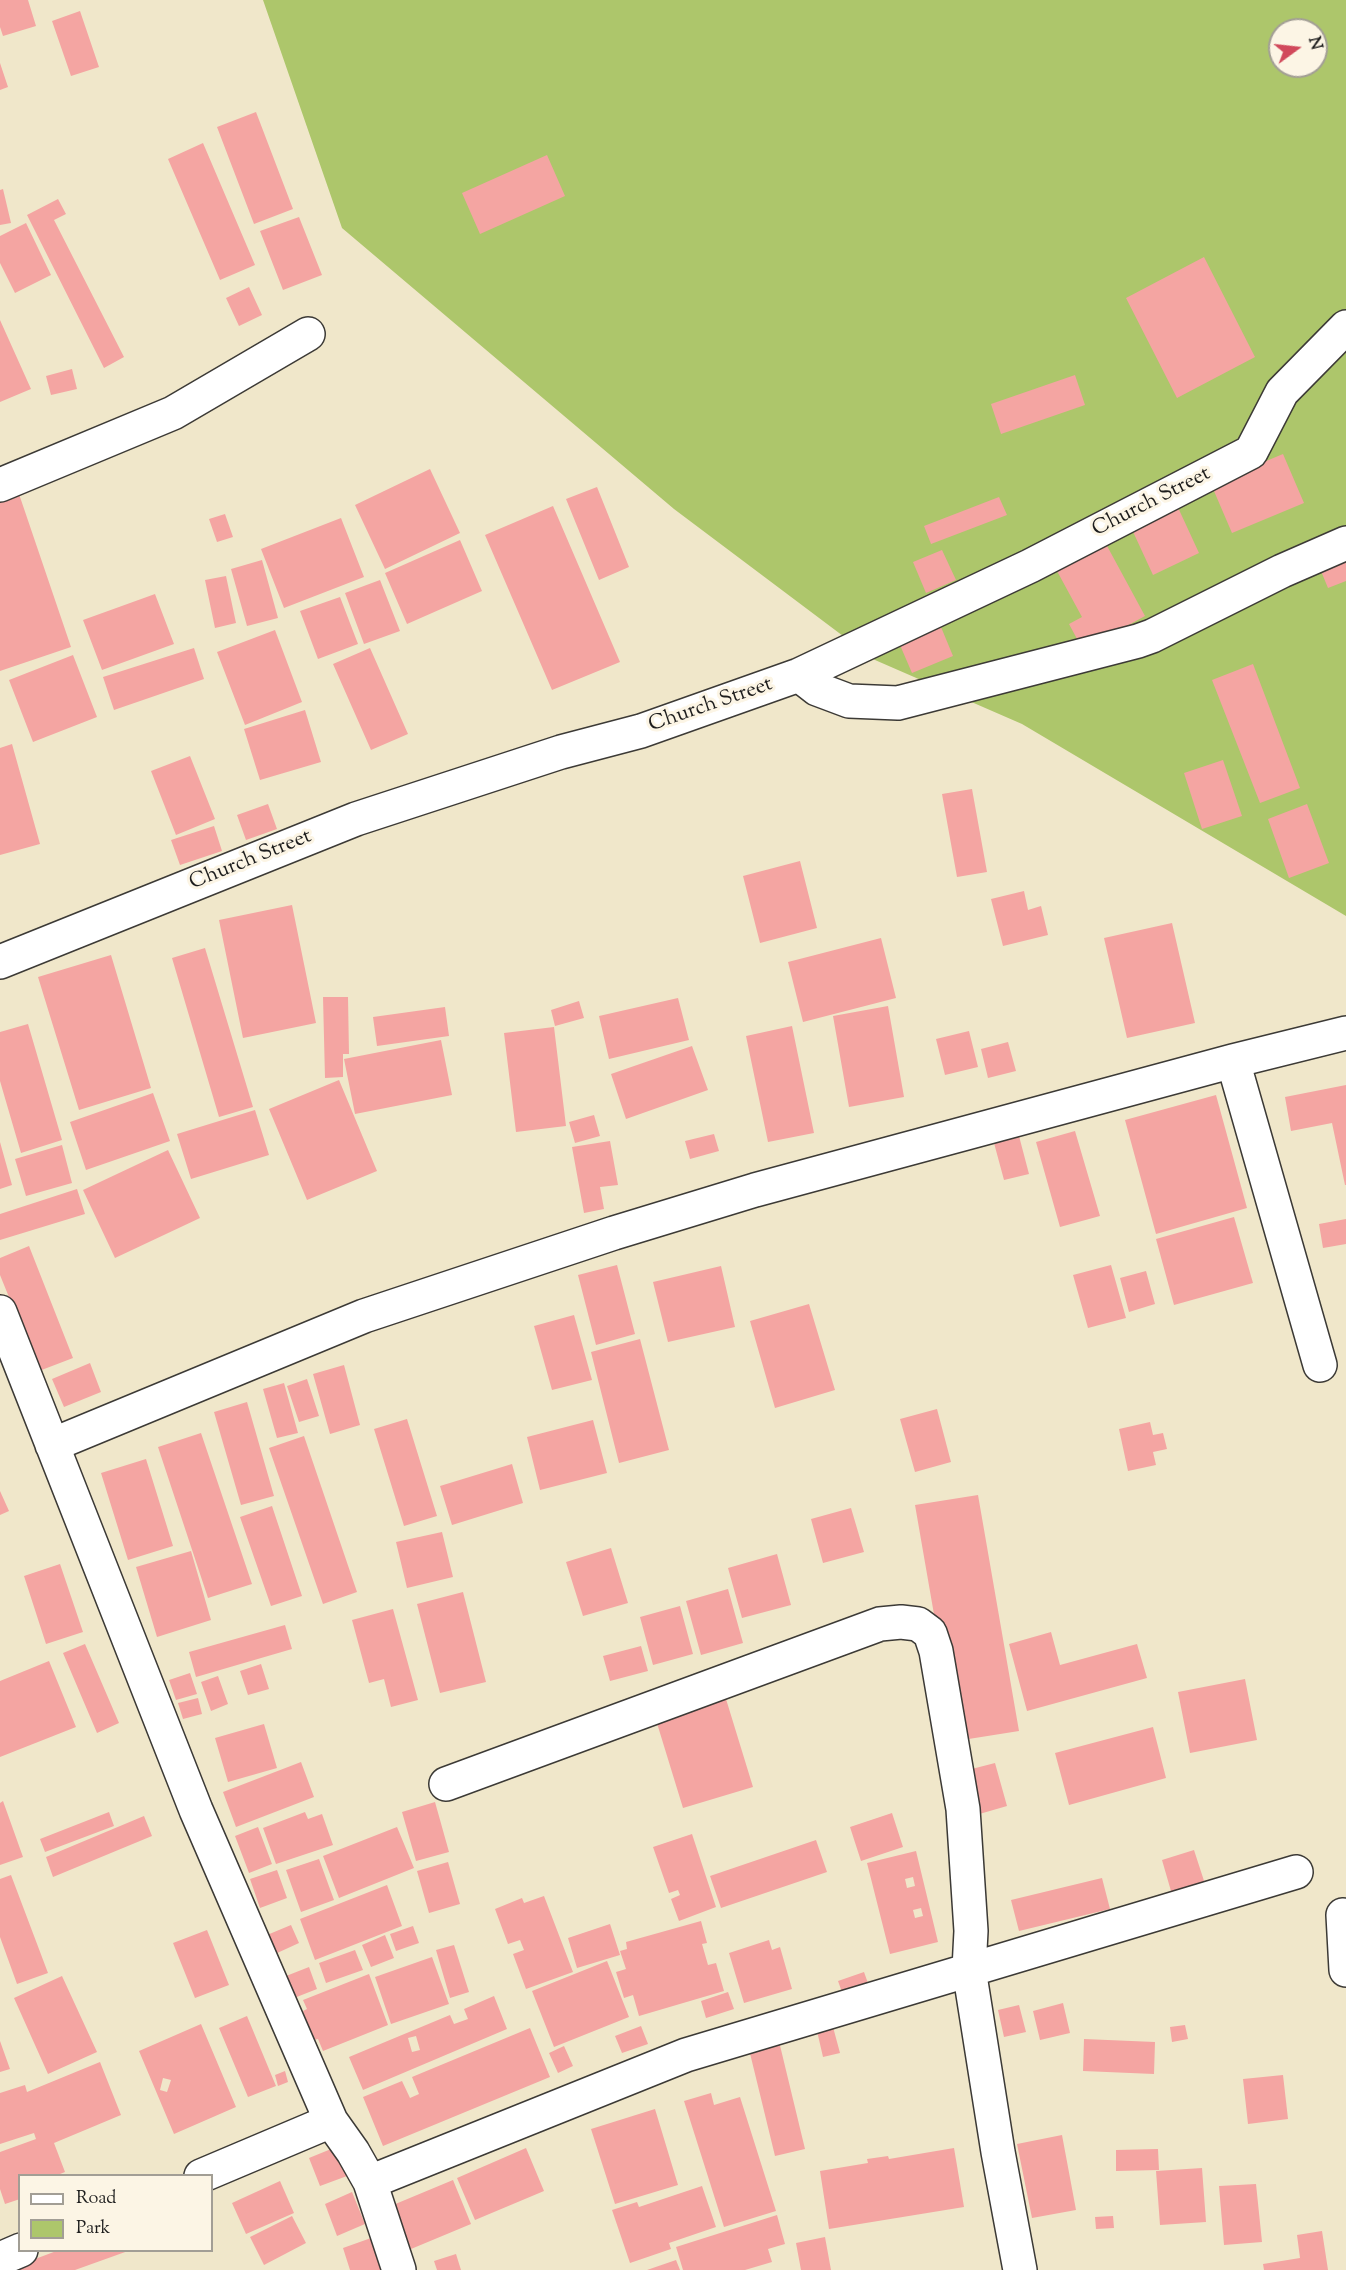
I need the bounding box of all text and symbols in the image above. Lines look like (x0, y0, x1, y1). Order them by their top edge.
north arrow (1268, 18, 1328, 78)
text: N (1301, 35, 1327, 53)
street label: Church Street (1089, 462, 1215, 544)
street label: Church Street (646, 673, 776, 739)
street label: Church Street (186, 825, 316, 897)
legend (18, 2174, 213, 2252)
text: Road (76, 2186, 116, 2212)
text: Park (76, 2216, 110, 2242)

